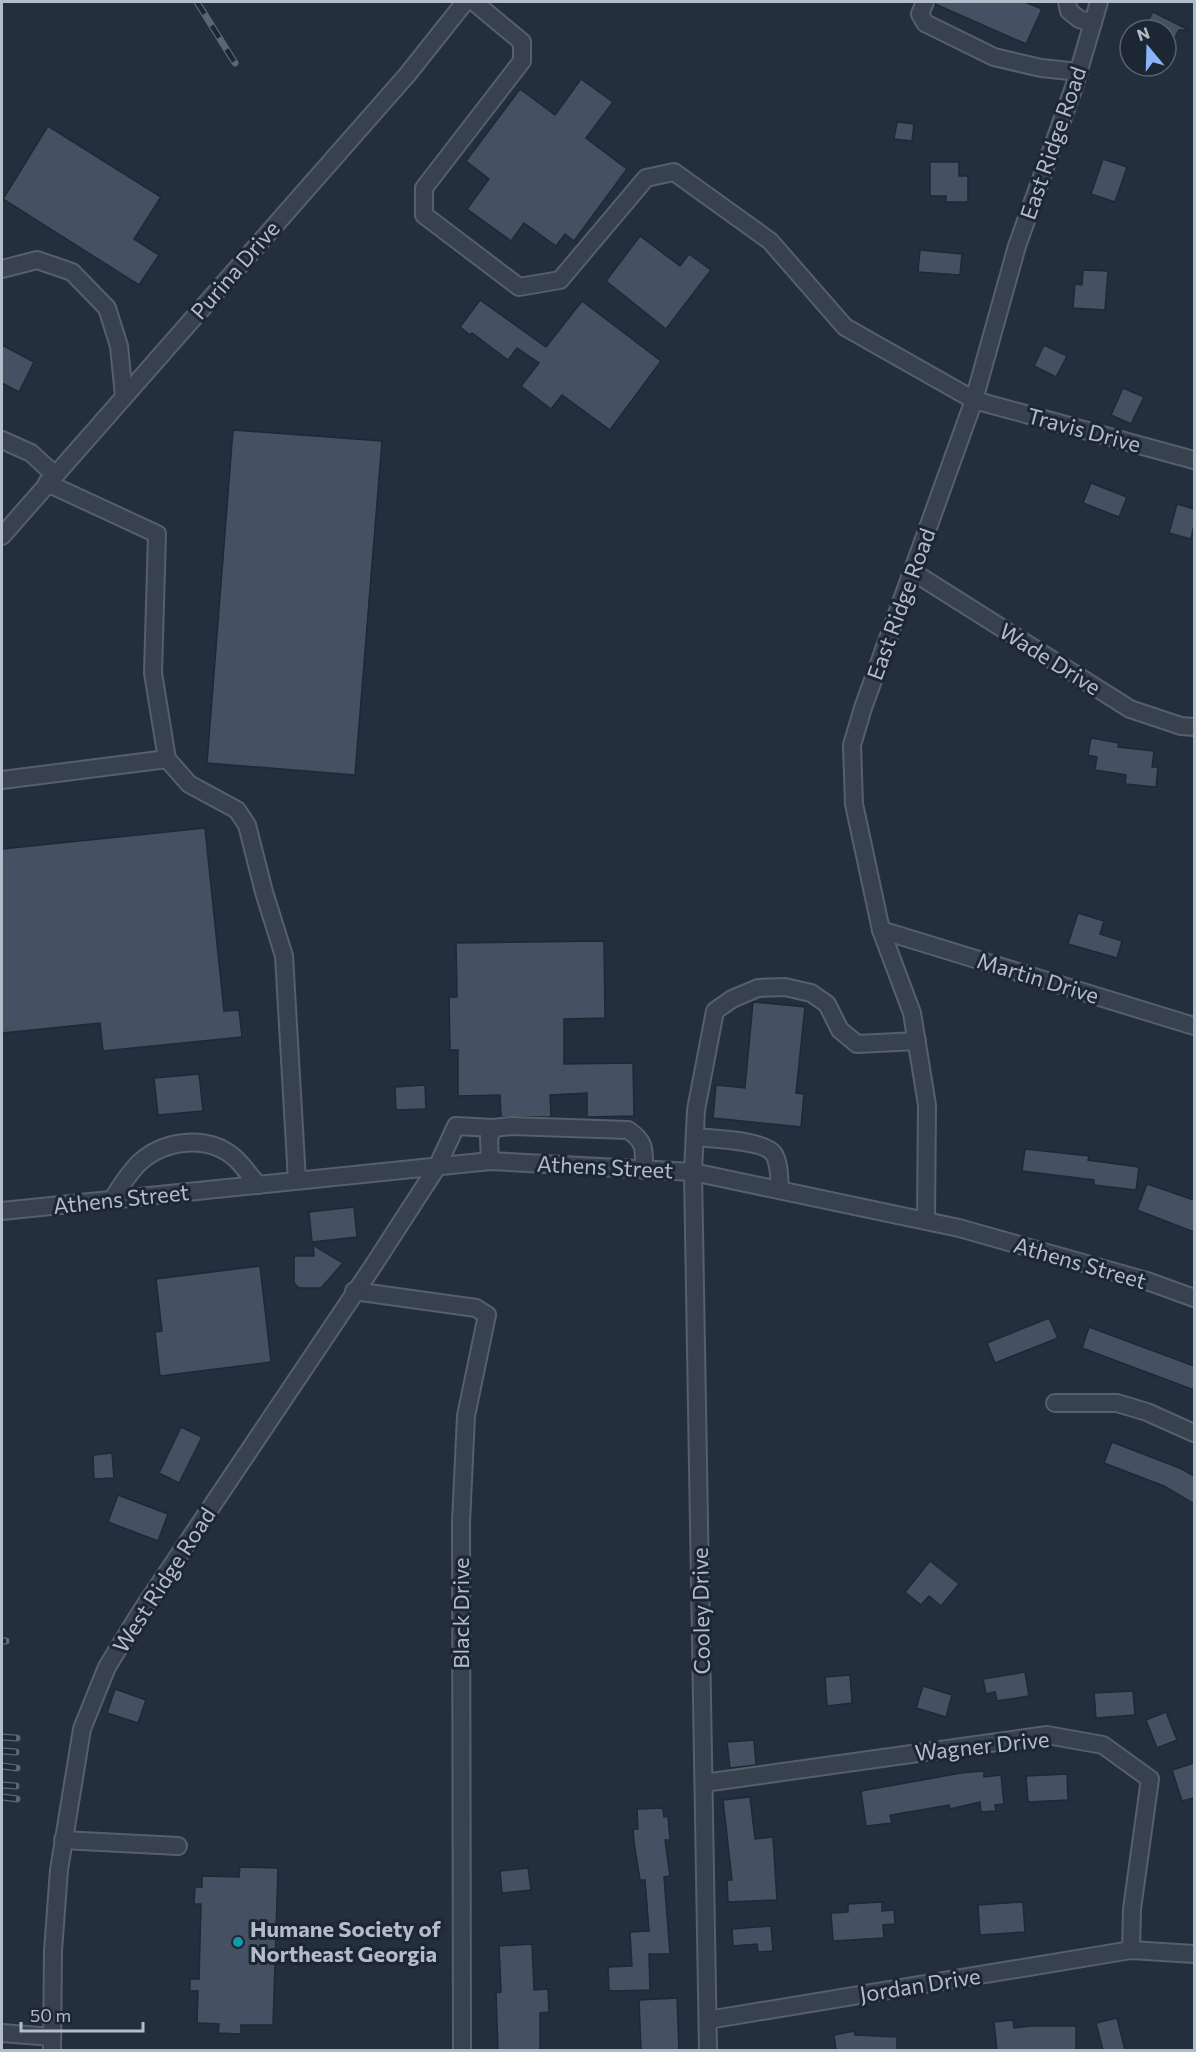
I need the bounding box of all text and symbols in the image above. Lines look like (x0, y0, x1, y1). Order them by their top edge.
north arrow (1118, 18, 1178, 78)
text: N (1134, 22, 1152, 44)
street label: East Ridge Road (1014, 63, 1091, 223)
street label: Purina Drive (184, 215, 285, 325)
street label: Travis Drive (1024, 401, 1144, 458)
street label: East Ridge Road (861, 524, 941, 684)
street label: Wade Drive (995, 617, 1106, 700)
street label: Martin Drive (974, 946, 1102, 1009)
street label: Athens Street (536, 1149, 674, 1184)
street label: Athens Street (52, 1178, 190, 1219)
street label: Athens Street (1011, 1231, 1149, 1294)
street label: West Ridge Road (107, 1502, 221, 1657)
street label: Cooley Drive (686, 1547, 715, 1675)
street label: Black Drive (447, 1557, 474, 1669)
street label: Wagner Drive (913, 1725, 1051, 1766)
place label: Humane Society of Northeast Georgia (250, 1915, 442, 1967)
marker: Humane Society of Northeast Georgia (231, 1935, 245, 1949)
street label: Jordan Drive (857, 1962, 982, 2007)
scale bar (21, 1995, 142, 2033)
text: 50 m (30, 2004, 71, 2026)

